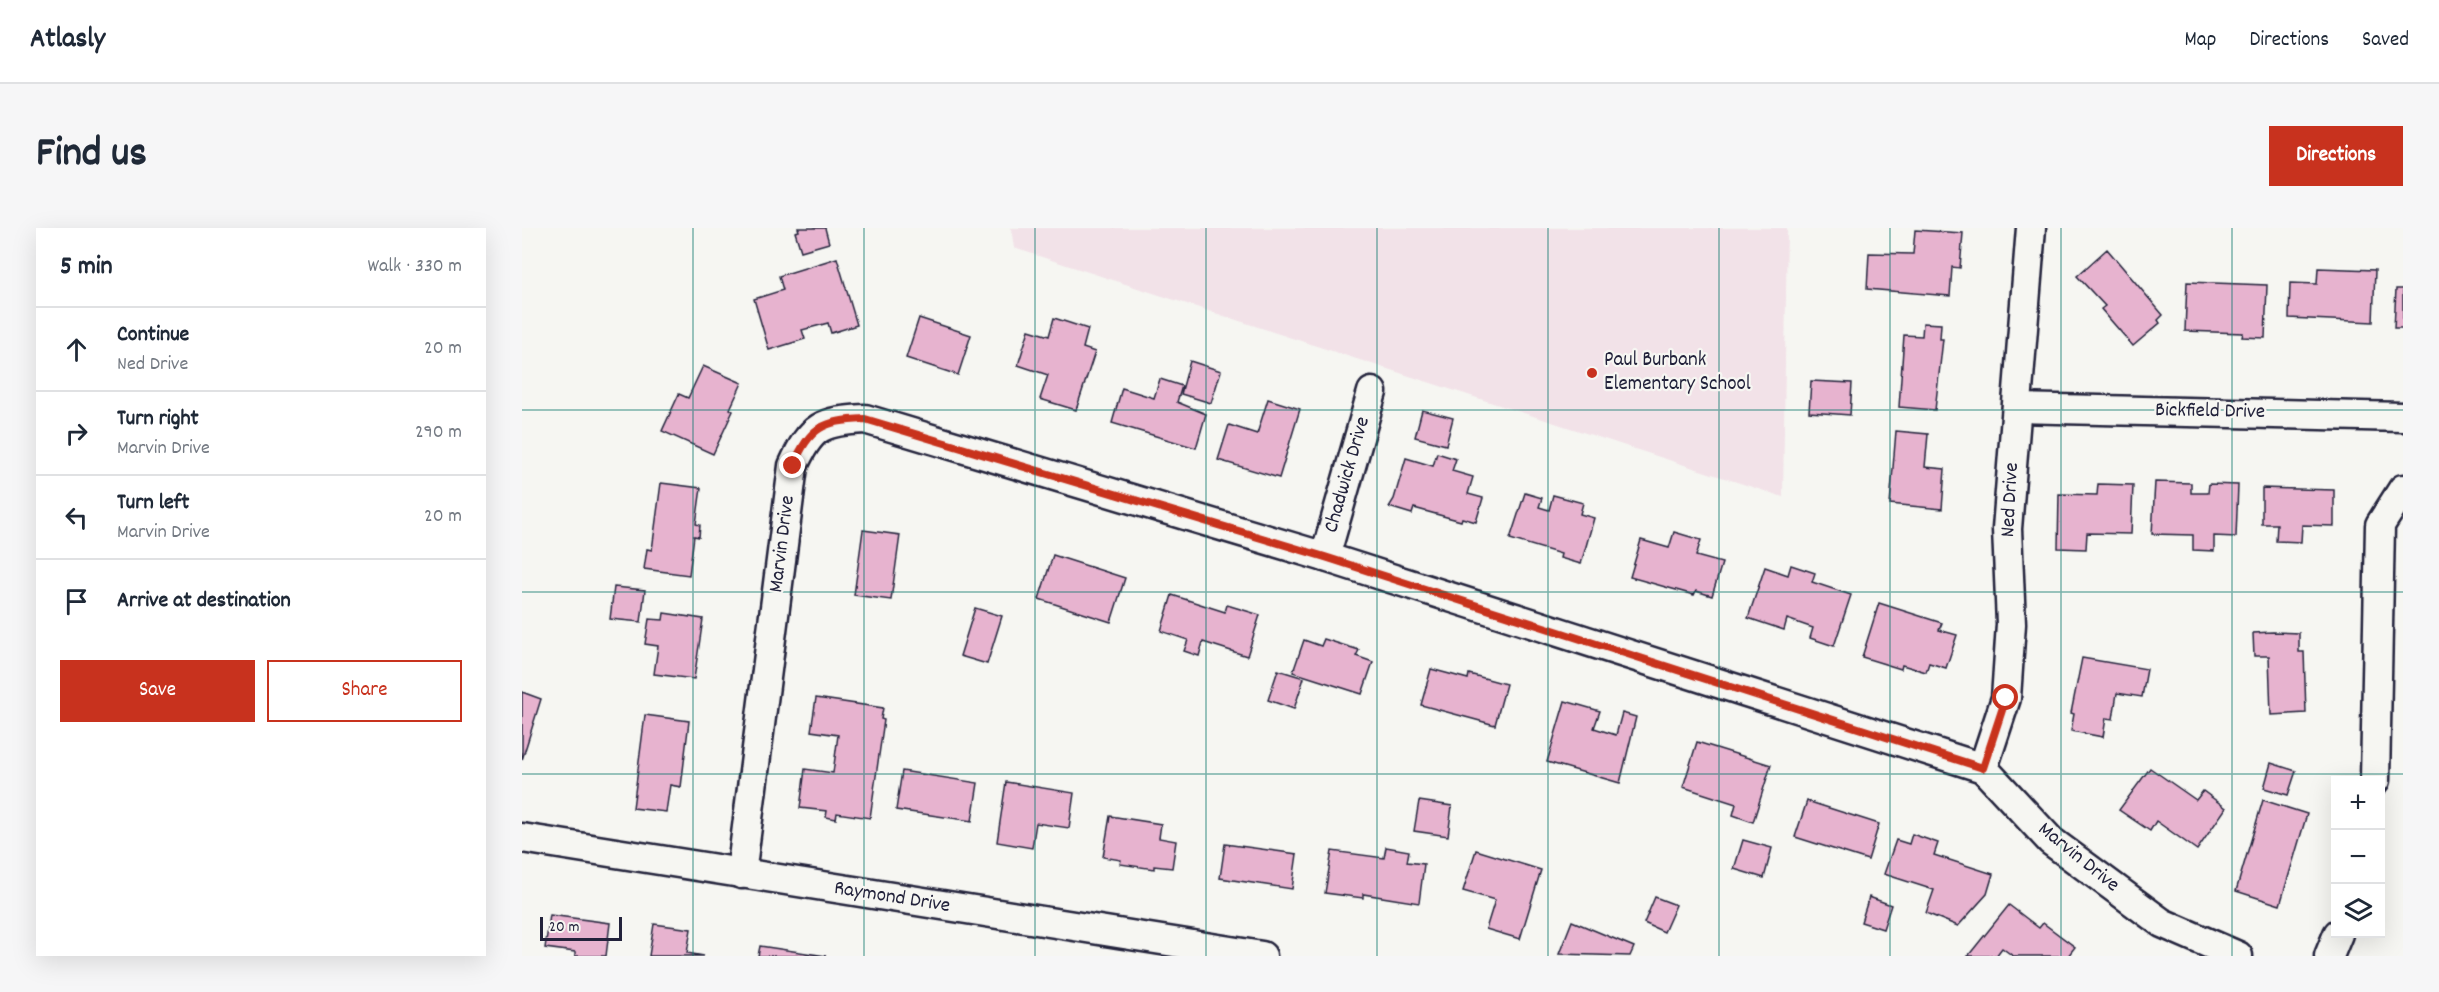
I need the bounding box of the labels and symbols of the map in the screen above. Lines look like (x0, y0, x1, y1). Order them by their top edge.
place label: Paul Burbank Elementary School (1604, 346, 1751, 400)
marker: Paul Burbank Elementary School (1585, 366, 1599, 380)
street label: Bickfield Drive (2155, 396, 2265, 428)
street label: Chadwick Drive (1317, 413, 1379, 537)
route end (779, 452, 805, 478)
street label: Ned Drive (1994, 462, 2028, 538)
street label: Marvin Drive (762, 494, 804, 594)
route start (1992, 684, 2018, 710)
street label: Marvin Drive (2031, 816, 2125, 900)
street label: Raymond Drive (832, 874, 952, 922)
scale bar (540, 914, 622, 942)

